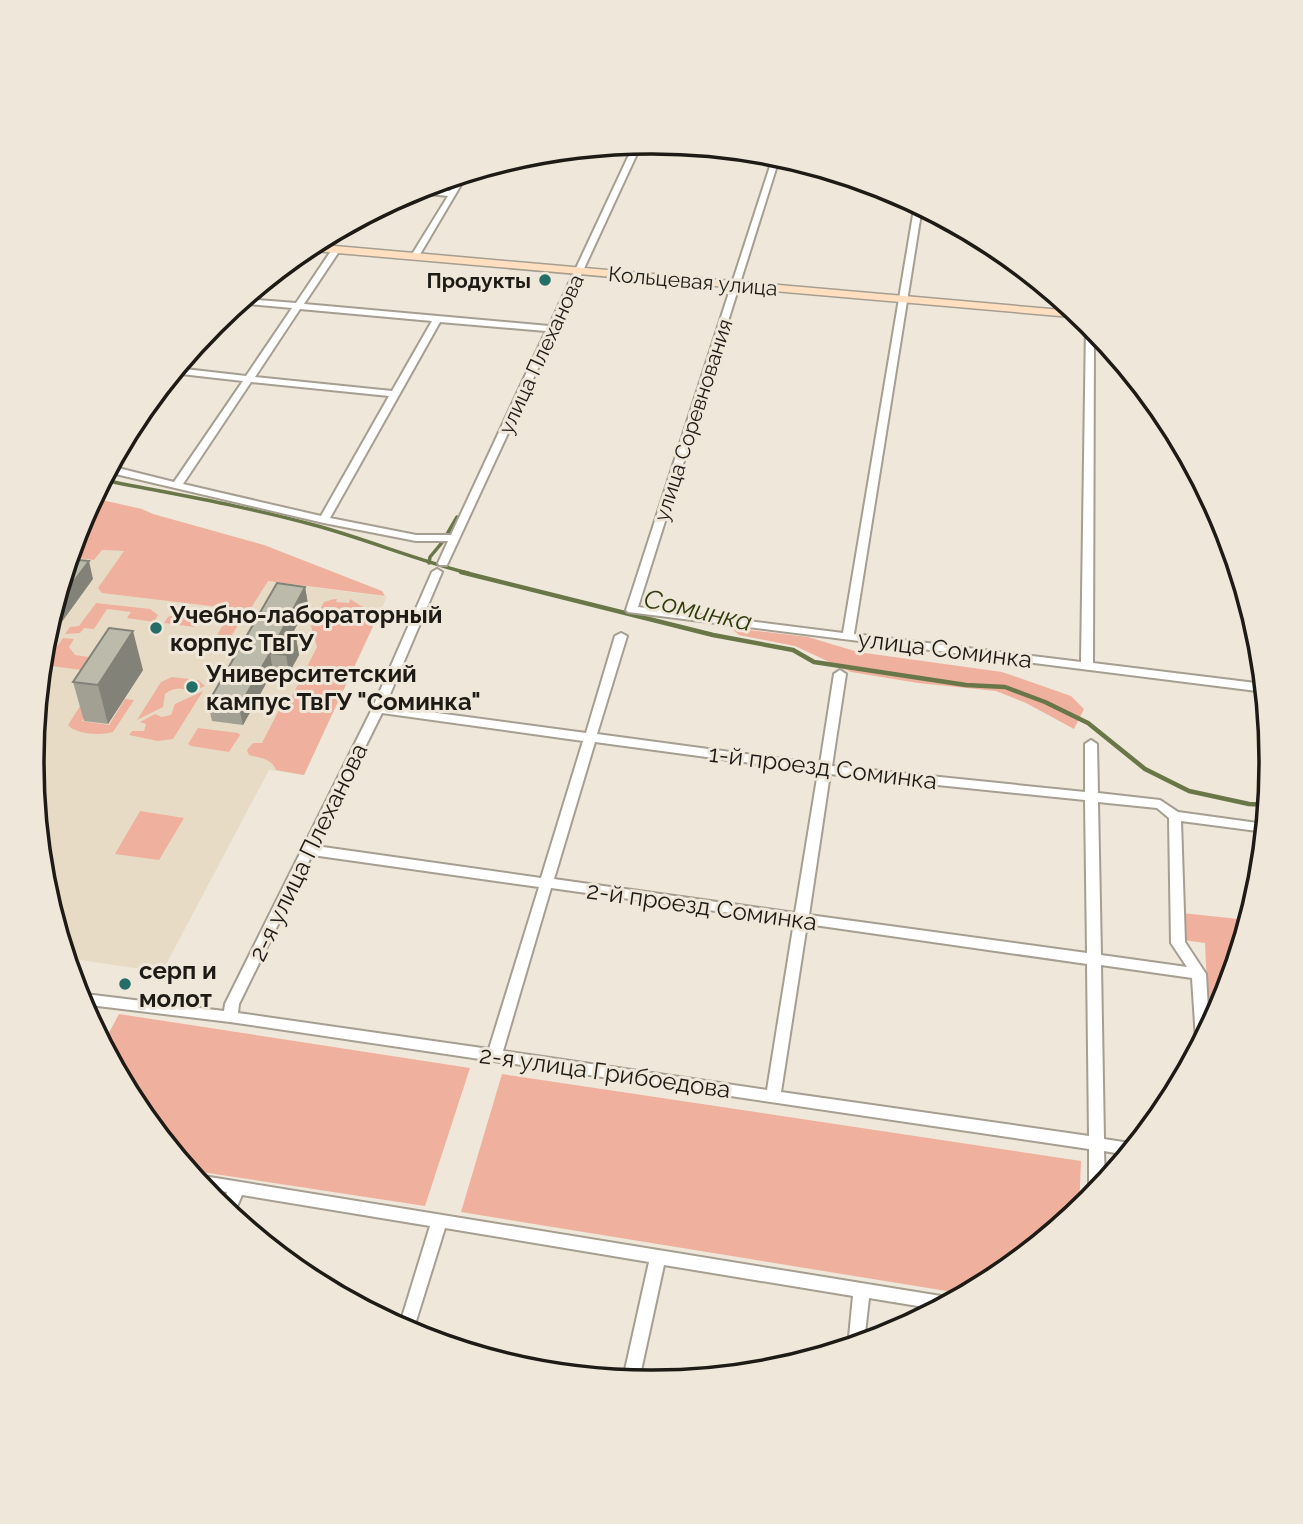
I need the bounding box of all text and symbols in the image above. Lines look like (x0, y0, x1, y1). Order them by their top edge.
street label: Кольцевая улица (607, 261, 779, 301)
place label: Продукты (427, 268, 531, 293)
street label: улица Плеханова (493, 270, 589, 438)
marker: Продукты (537, 272, 553, 288)
street label: улица Соревнования (648, 316, 738, 524)
water label: Соминка (641, 583, 755, 637)
place label: Учебно-лабораторный корпус ТвГУ (169, 600, 442, 657)
marker: Учебно-лабораторный корпус ТвГУ (148, 620, 164, 636)
street label: улица Соминка (856, 624, 1034, 674)
place label: Университетский кампус ТвГУ "Соминка" (205, 659, 481, 716)
marker: Университетский кампус ТвГУ "Соминка" (184, 679, 200, 695)
street label: 2-я улица Плеханова (243, 738, 373, 966)
street label: 1-й проезд Соминка (707, 739, 939, 795)
street label: 2-й проезд Соминка (585, 875, 819, 937)
place label: серп и молот (139, 956, 217, 1013)
marker: серп и молот (117, 976, 133, 992)
street label: 2-я улица Грибоедова (478, 1040, 732, 1104)

